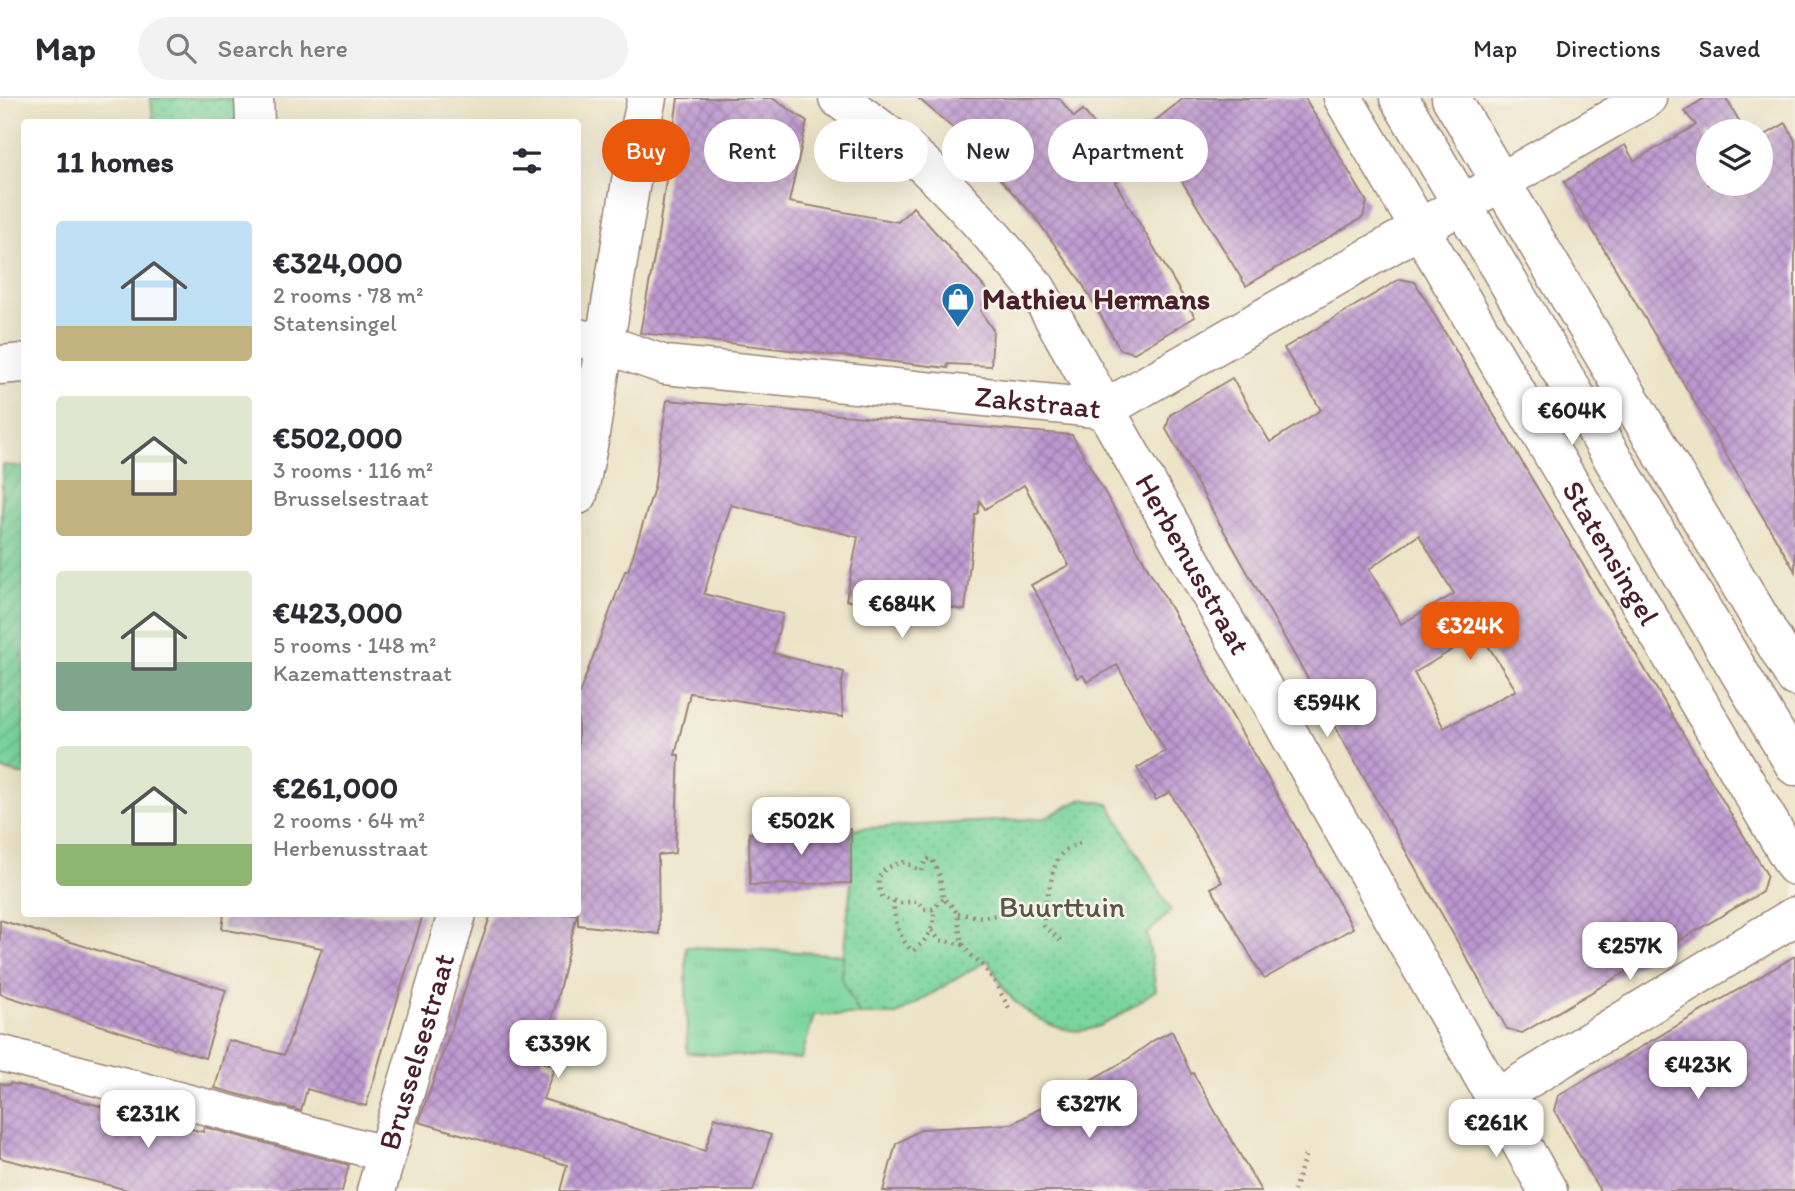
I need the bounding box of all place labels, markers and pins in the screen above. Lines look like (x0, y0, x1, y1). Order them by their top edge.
shop icon: Mathieu Hermans (939, 280, 977, 329)
place label: Mathieu Hermans (982, 280, 1210, 317)
pin: €604K (1523, 388, 1621, 447)
pin: €684K (853, 580, 951, 640)
pin: €324K (1421, 602, 1519, 662)
pin: €594K (1278, 680, 1376, 739)
pin: €502K (752, 798, 850, 857)
pin: €257K (1581, 922, 1679, 982)
pin: €339K (509, 1020, 607, 1080)
pin: €423K (1649, 1042, 1747, 1101)
pin: €327K (1040, 1080, 1138, 1140)
pin: €231K (99, 1090, 197, 1150)
pin: €261K (1447, 1100, 1545, 1159)

